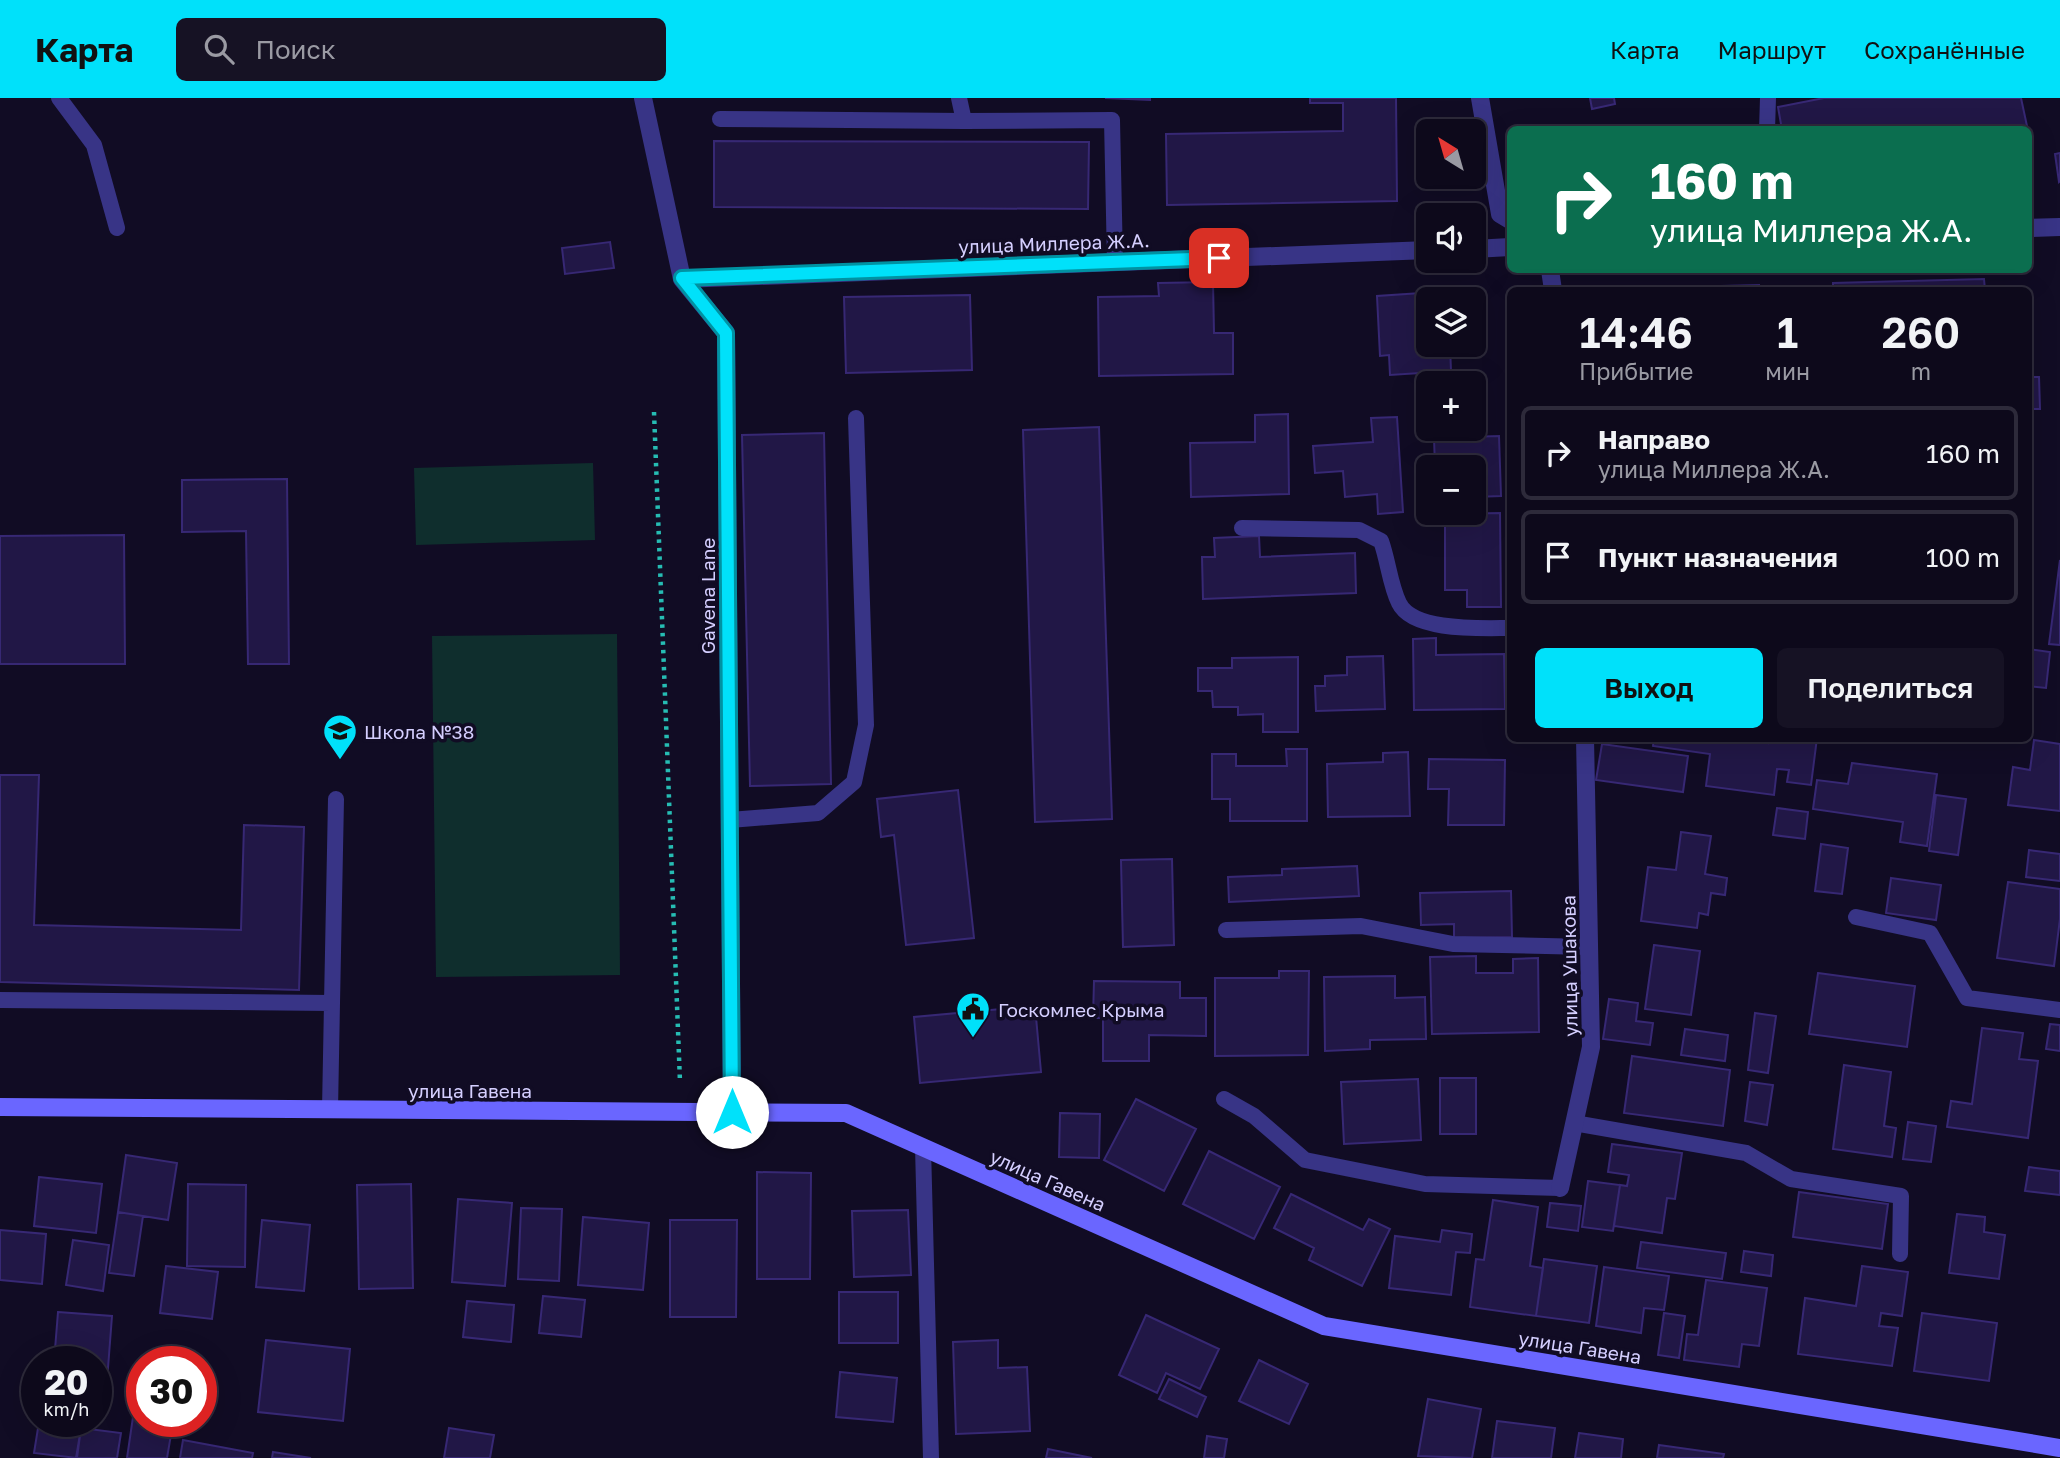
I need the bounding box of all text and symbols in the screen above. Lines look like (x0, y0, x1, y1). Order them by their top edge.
search box (176, 18, 666, 81)
text: Карта (35, 30, 134, 69)
icon: search (200, 30, 238, 68)
text: Поиск (256, 34, 336, 65)
text: Карта (1610, 35, 1680, 64)
text: Маршрут (1718, 35, 1826, 64)
text: Сохранённые (1864, 35, 2025, 64)
north arrow (1416, 119, 1486, 189)
map controls (1416, 119, 1486, 525)
text: 160 m (1650, 151, 1793, 210)
icon: right (1535, 154, 1626, 245)
button: sound (1416, 203, 1486, 273)
text: улица Миллера Ж.А. (1650, 211, 1973, 249)
street label: улица Миллера Ж.А. (958, 228, 1150, 258)
pin (1189, 228, 1249, 288)
icon: arrive (1200, 239, 1238, 277)
button: layers (1416, 287, 1486, 357)
text: 14:46 (1580, 307, 1693, 357)
text: 1 (1777, 307, 1798, 357)
text: 260 (1882, 307, 1960, 357)
text: Прибытие (1579, 357, 1693, 385)
text: мин (1765, 357, 1810, 385)
text: m (1911, 357, 1931, 385)
button: + (1416, 371, 1486, 441)
text: Направо (1598, 424, 1710, 455)
icon: right (1539, 434, 1577, 472)
text: 160 m (1926, 438, 2000, 469)
button: − (1416, 455, 1486, 525)
text: улица Миллера Ж.А. (1598, 455, 1830, 483)
street label: Gavena Lane (696, 538, 719, 654)
icon: arrive (1539, 538, 1577, 576)
text: Пункт назначения (1598, 542, 1838, 573)
text: 100 m (1926, 542, 2000, 573)
button: Выход (1535, 648, 1763, 728)
button: Поделиться (1777, 648, 2004, 728)
school or university icon: Школа №38 (321, 712, 359, 761)
place label: Школа №38 (364, 720, 474, 743)
street label: улица Ушакова (1556, 895, 1582, 1037)
public building icon: Госкомлес Крыма (954, 990, 992, 1039)
place label: Госкомлес Крыма (998, 998, 1164, 1021)
position arrow (695, 1075, 769, 1149)
street label: улица Гавена (408, 1079, 532, 1102)
street label: улица Гавена (987, 1144, 1109, 1216)
street label: улица Гавена (1517, 1326, 1643, 1368)
speed limit sign: 30 (126, 1346, 217, 1437)
text: 20 (44, 1361, 89, 1403)
text: km/h (44, 1398, 89, 1420)

